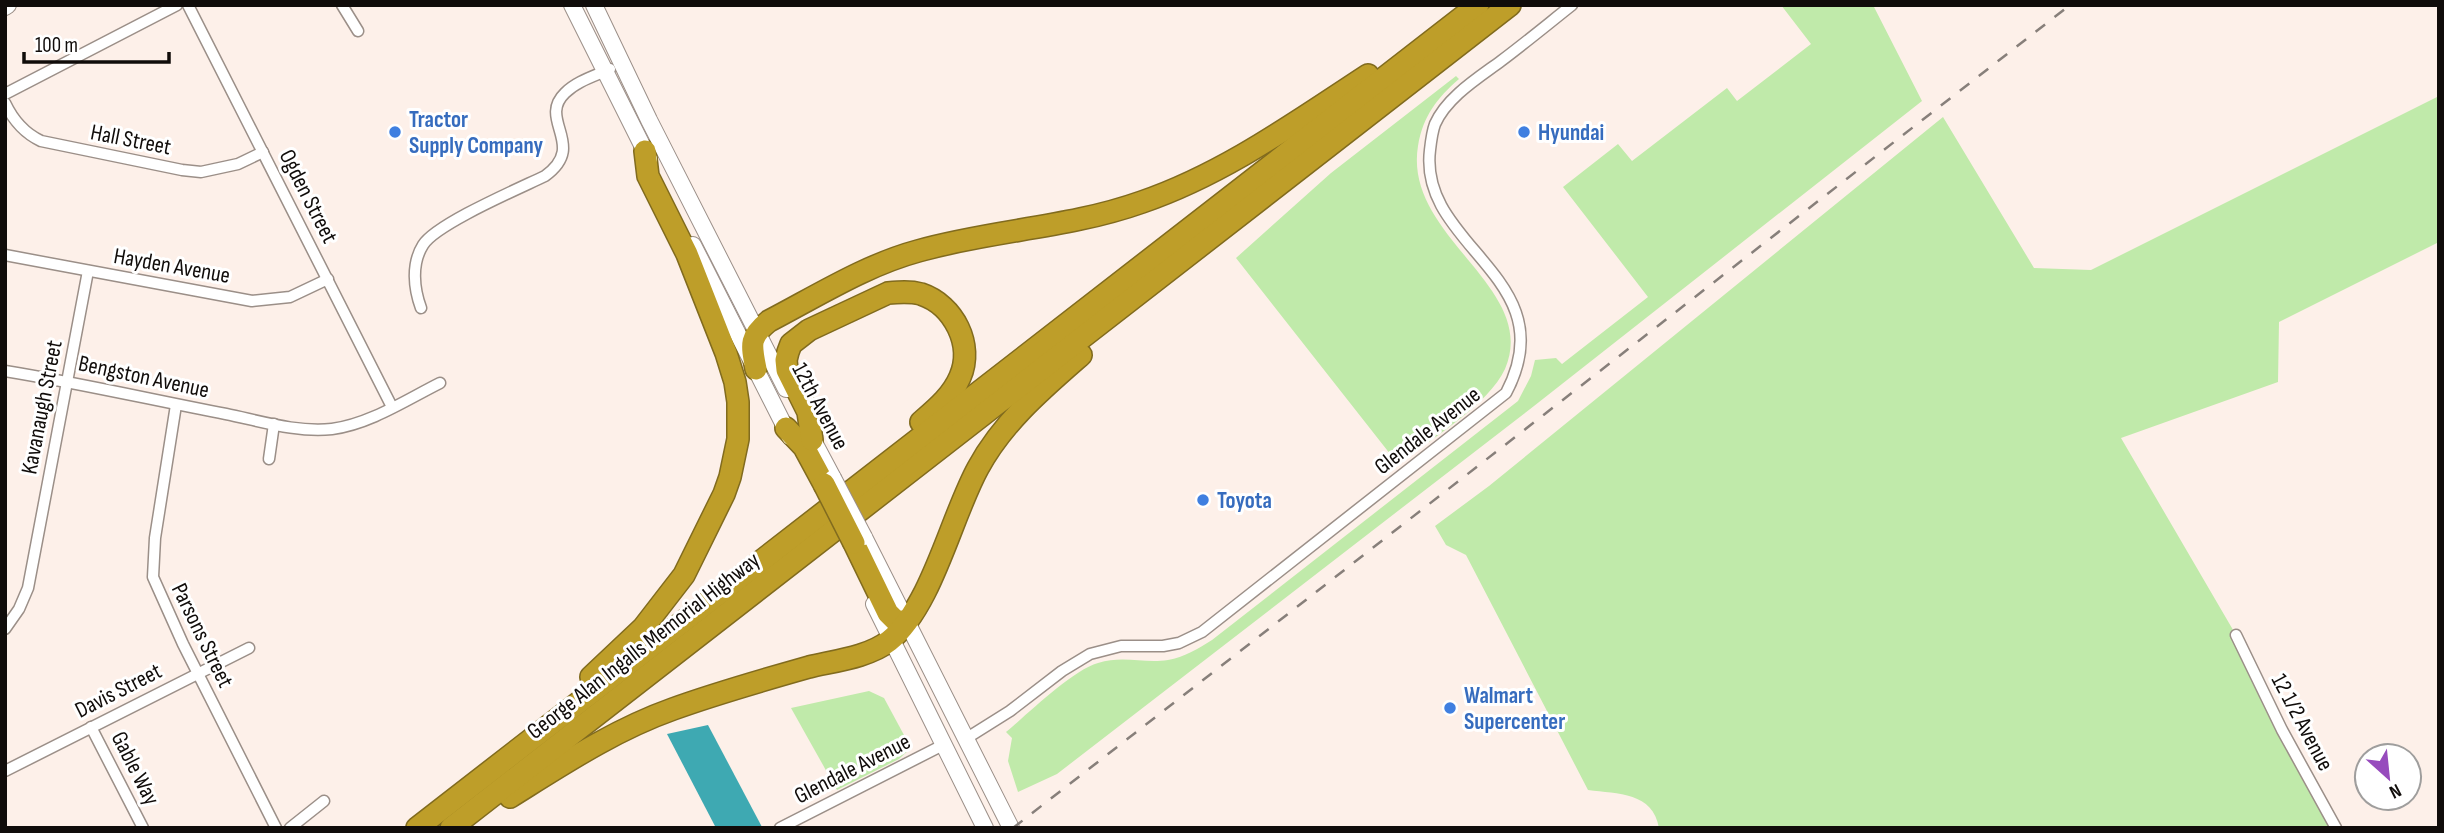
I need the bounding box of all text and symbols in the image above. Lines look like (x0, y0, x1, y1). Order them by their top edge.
scale bar (24, 21, 170, 65)
text: 100 m (35, 33, 78, 58)
place label: Tractor Supply Company (409, 106, 544, 160)
street label: Hall Street (88, 118, 173, 161)
place label: Hyundai (1538, 119, 1604, 147)
marker: Tractor Supply Company (387, 124, 403, 140)
marker: Hyundai (1516, 124, 1532, 140)
street label: Ogden Street (273, 145, 344, 248)
street label: Hayden Avenue (111, 242, 232, 290)
street label: Kavanaugh Street (15, 338, 69, 477)
street label: Bengston Avenue (76, 349, 212, 404)
street label: 12th Avenue (786, 358, 855, 455)
street label: Glendale Avenue (1369, 381, 1486, 481)
place label: Toyota (1217, 487, 1272, 515)
marker: Toyota (1195, 492, 1211, 508)
street label: George Alan Ingalls Memorial Highway (522, 546, 766, 745)
street label: Parsons Street (165, 579, 239, 692)
street label: Davis Street (70, 657, 166, 725)
street label: 12 1/2 Avenue (2265, 669, 2339, 776)
place label: Walmart Supercenter (1464, 682, 1565, 736)
marker: Walmart Supercenter (1442, 700, 1458, 716)
street label: Gable Way (105, 727, 166, 810)
street label: Glendale Avenue (790, 728, 915, 810)
north arrow (2353, 742, 2423, 812)
text: N (2385, 778, 2405, 803)

